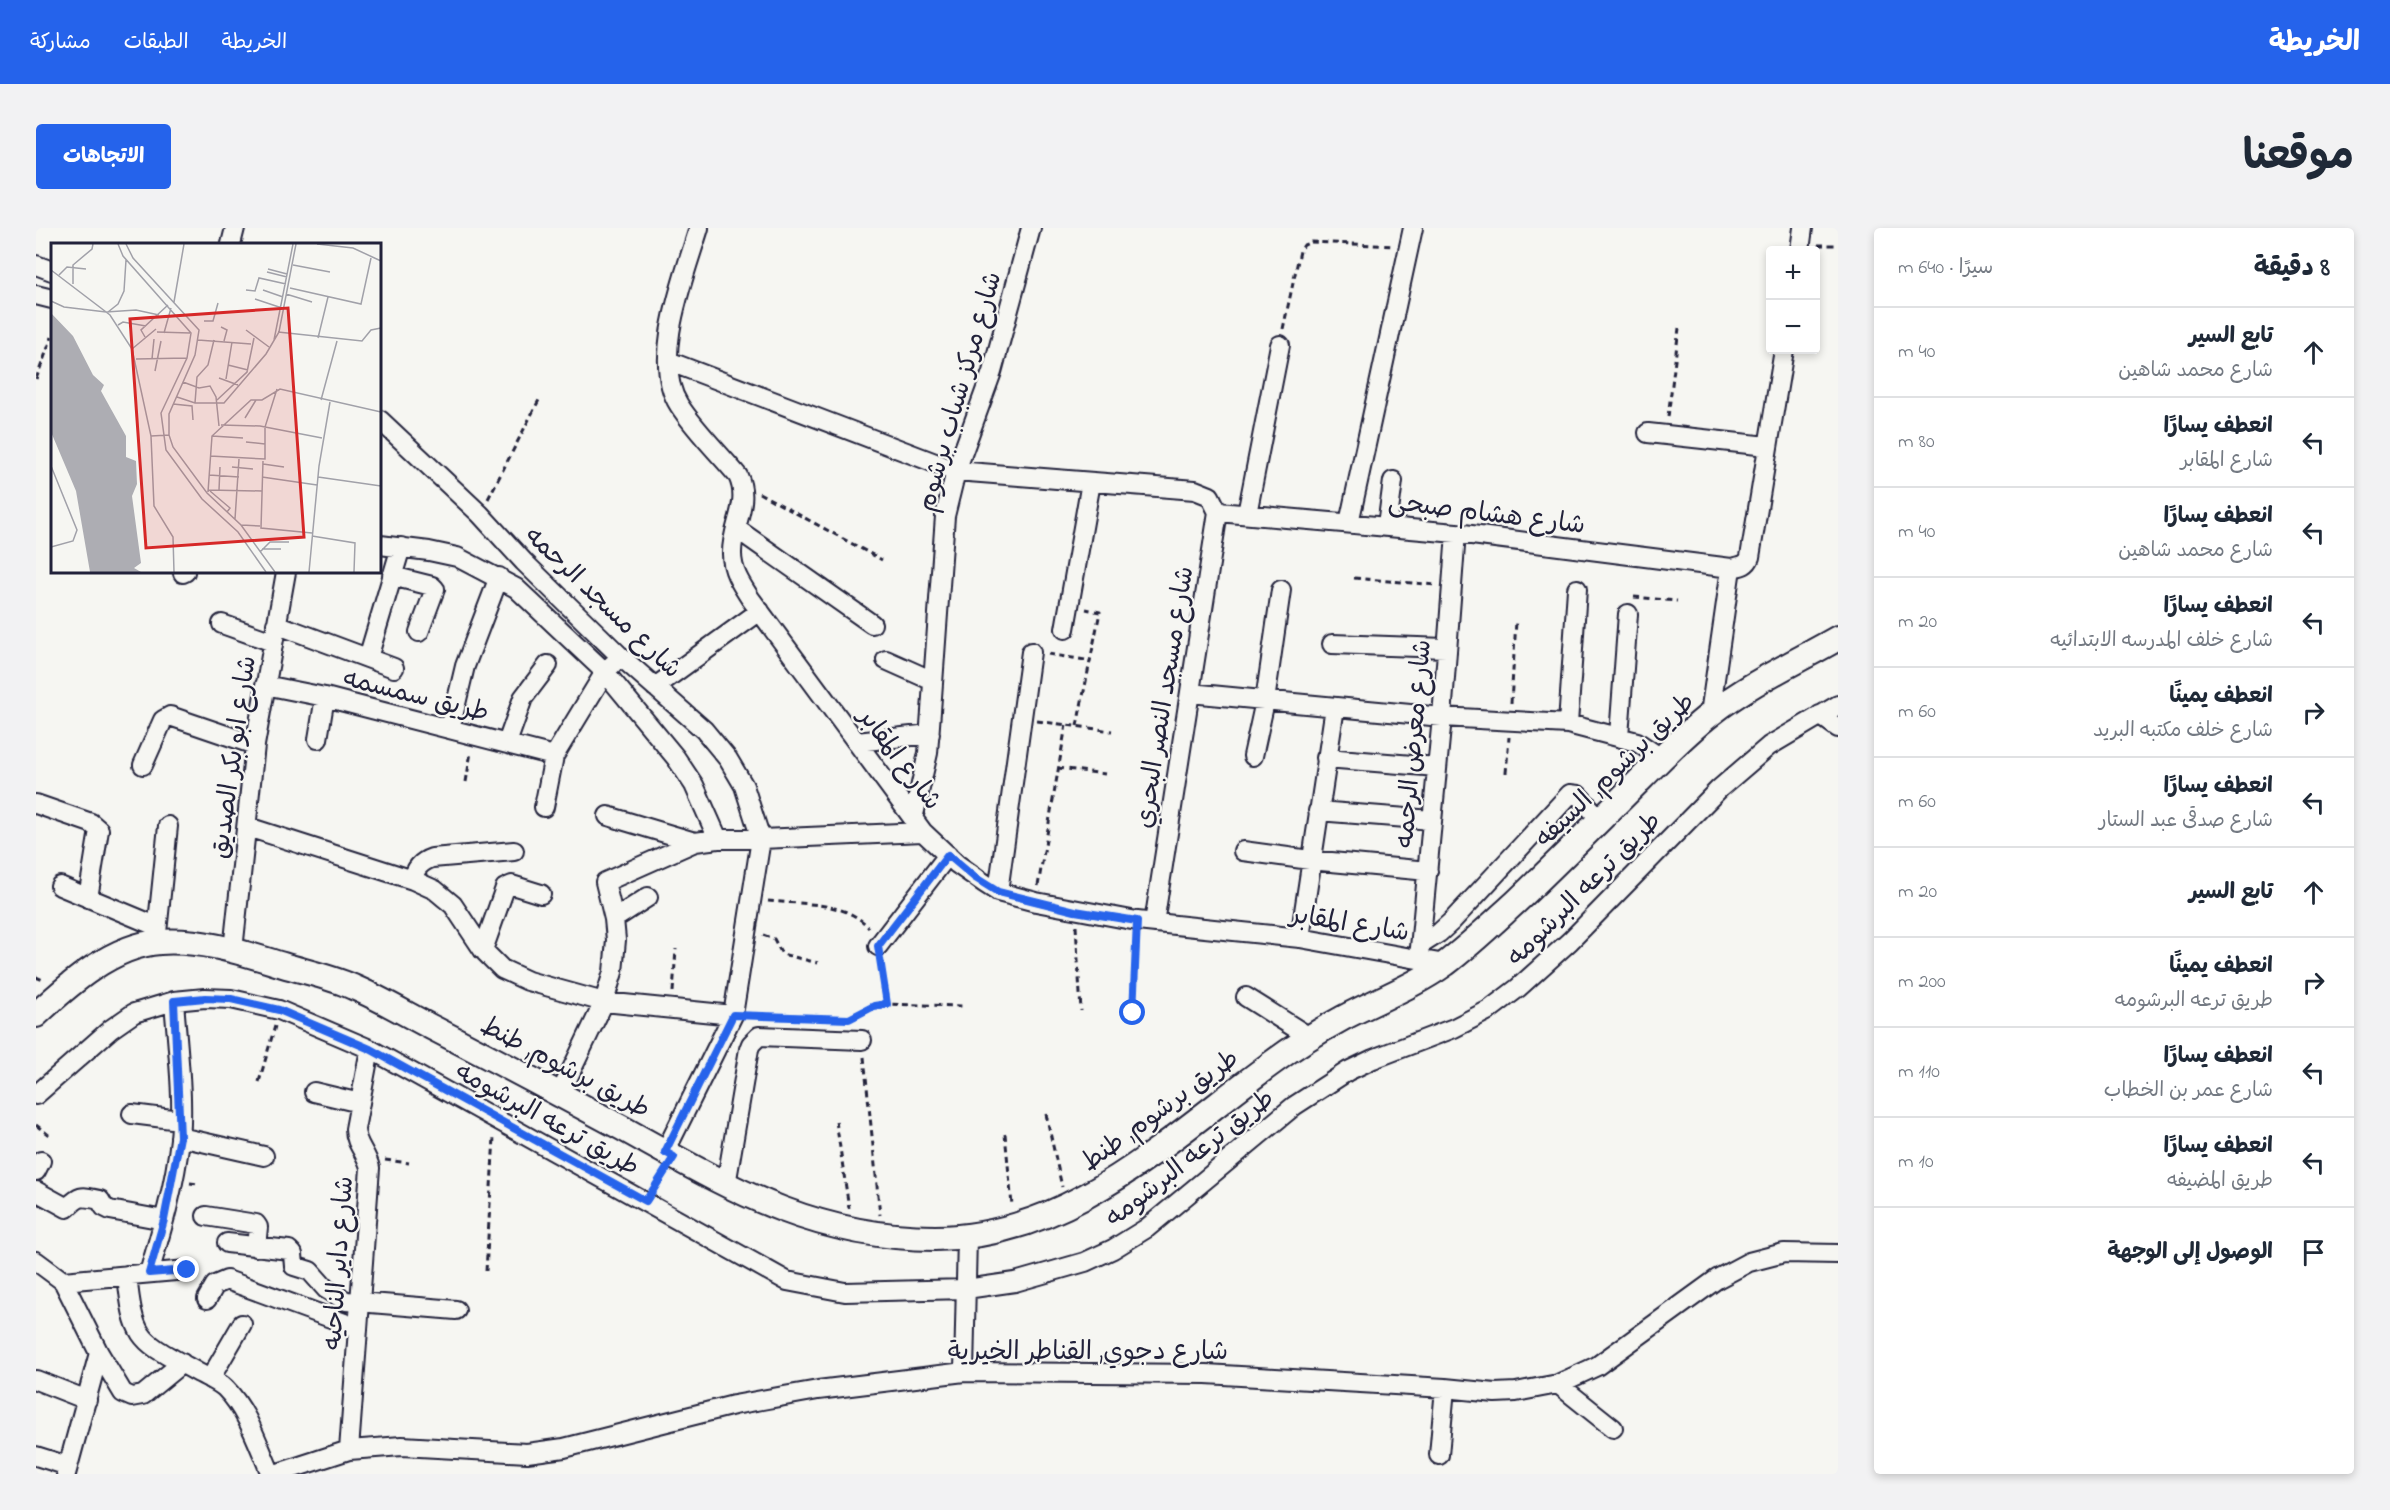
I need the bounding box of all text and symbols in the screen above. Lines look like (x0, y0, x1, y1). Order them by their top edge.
text: الخريطة (2269, 23, 2360, 64)
text: مشاركة (30, 28, 91, 58)
text: الطبقات (124, 28, 189, 58)
text: الخريطة (222, 28, 287, 58)
button: الاتجاهات (36, 124, 171, 189)
text: موقعنا (2243, 127, 2354, 188)
inset map (51, 243, 381, 573)
map controls (1766, 246, 1820, 354)
button: + (1766, 246, 1820, 300)
text: 8 دقيقة (2254, 250, 2330, 288)
text: سيرًا · 640 m (1898, 254, 1993, 283)
street label: شارع مركز شباب برشوم (908, 268, 1013, 516)
button: − (1766, 300, 1820, 354)
text: تابع السير (2189, 321, 2273, 353)
icon: ahead (2297, 336, 2330, 369)
text: 40 m (1898, 338, 1935, 367)
text: شارع محمد شاهين (2118, 357, 2273, 386)
text: انعطف يسارًا (2164, 411, 2273, 443)
icon: left (2297, 426, 2330, 459)
text: 80 m (1898, 428, 1935, 457)
text: شارع المقابر (2181, 447, 2273, 476)
street label: شارع هشام صبحى (1386, 484, 1587, 546)
text: انعطف يسارًا (2164, 501, 2273, 533)
icon: left (2297, 516, 2330, 549)
street label: شارع مسجد الرحمه (515, 518, 689, 688)
text: 40 m (1898, 518, 1935, 547)
text: شارع محمد شاهين (2118, 537, 2273, 566)
street label: شارع مسجد النصر البحري (1126, 564, 1205, 831)
text: انعطف يسارًا (2164, 591, 2273, 623)
icon: left (2297, 606, 2330, 639)
text: 20 m (1898, 608, 1937, 637)
text: شارع خلف المدرسه الابتدائيه (2050, 627, 2273, 656)
street label: شارع معرض الرحمه (1387, 638, 1443, 850)
street label: شارع ابو بكر الصديق (202, 653, 268, 861)
street label: طريق سمسمه (338, 660, 493, 733)
text: انعطف يمينًا (2169, 681, 2273, 713)
street label: طريق برشوم, السيفه (1527, 685, 1705, 858)
icon: right (2297, 696, 2330, 729)
text: 60 m (1898, 698, 1936, 727)
street label: شارع المقابر (846, 699, 950, 819)
text: شارع خلف مكتبه البريد (2093, 717, 2273, 746)
text: انعطف يسارًا (2164, 771, 2273, 803)
icon: left (2297, 786, 2330, 819)
text: 60 m (1898, 788, 1936, 817)
street label: طريق ترعه البرشومه (1499, 804, 1671, 976)
text: شارع صدقى عبد الستار (2099, 807, 2273, 836)
icon: ahead (2297, 876, 2330, 909)
text: تابع السير (2189, 877, 2273, 909)
text: 20 m (1898, 878, 1937, 907)
street label: شارع المقابر (1285, 896, 1412, 953)
text: انعطف يمينًا (2169, 951, 2273, 983)
icon: right (2297, 966, 2330, 999)
text: 200 m (1898, 968, 1946, 997)
text: طريق ترعه البرشومه (2115, 987, 2273, 1016)
route start (1119, 999, 1145, 1025)
street label: طريق برشوم, طنط (473, 1008, 656, 1129)
street label: طريق برشوم, طنط (1074, 1041, 1248, 1182)
text: انعطف يسارًا (2164, 1041, 2273, 1073)
street label: طريق ترعه البرشومه (447, 1054, 646, 1187)
icon: left (2297, 1056, 2330, 1089)
text: 110 m (1898, 1058, 1940, 1087)
text: شارع عمر بن الخطاب (2104, 1077, 2273, 1106)
street label: طريق ترعه البرشومه (1098, 1081, 1284, 1238)
text: انعطف يسارًا (2164, 1131, 2273, 1163)
icon: left (2297, 1146, 2330, 1179)
text: 10 m (1898, 1148, 1934, 1177)
text: طريق المضيفه (2167, 1167, 2273, 1196)
street label: شارع داير الناحيه (315, 1175, 365, 1351)
icon: arrive (2297, 1236, 2330, 1269)
text: الوصول إلى الوجهة (2107, 1237, 2273, 1269)
route end (173, 1256, 199, 1282)
street label: شارع دجوي, القناطر الخيرية (948, 1334, 1228, 1372)

